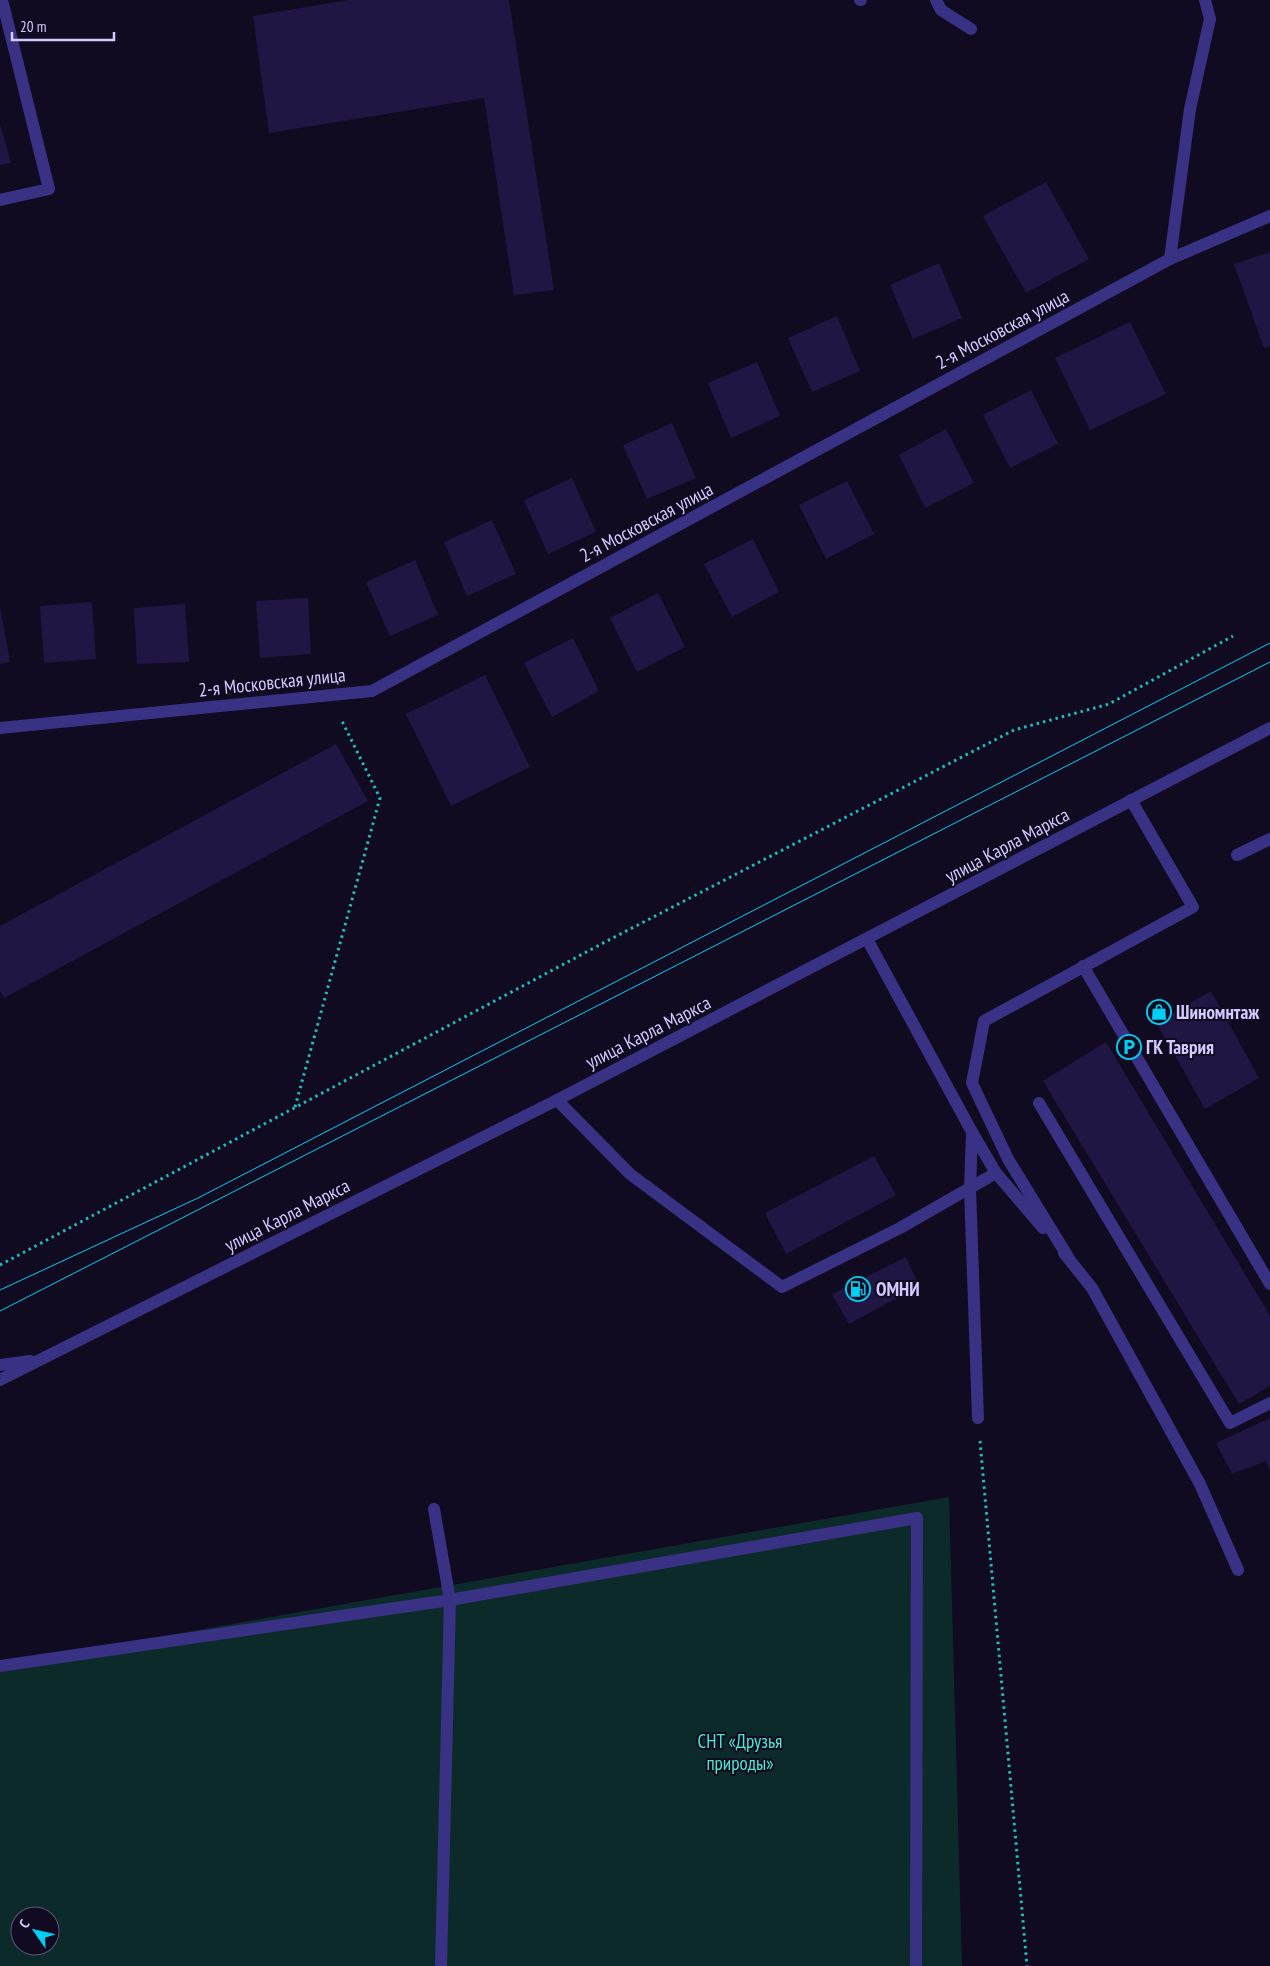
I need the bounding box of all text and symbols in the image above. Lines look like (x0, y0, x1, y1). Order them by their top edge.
scale bar (12, 10, 115, 42)
text: 20 m (20, 17, 46, 36)
street label: 2-я Московская улица (931, 284, 1073, 374)
street label: 2-я Московская улица (575, 477, 717, 567)
street label: 2-я Московская улица (197, 662, 347, 702)
street label: улица Карла Маркса (941, 802, 1073, 888)
street label: улица Карла Маркса (581, 990, 715, 1074)
shop icon: Шиномнтаж (1146, 999, 1172, 1025)
place label: Шиномнтаж (1176, 1000, 1260, 1024)
parking icon: ГК Таврия (1116, 1034, 1142, 1060)
place label: ГК Таврия (1146, 1035, 1214, 1059)
street label: улица Карла Маркса (220, 1173, 354, 1257)
fuel station icon: ОМНИ (845, 1276, 871, 1302)
place label: ОМНИ (876, 1277, 920, 1301)
park label: СНТ «Друзья природы» (698, 1729, 782, 1775)
north arrow (10, 1906, 60, 1956)
text: С (15, 1916, 34, 1931)

